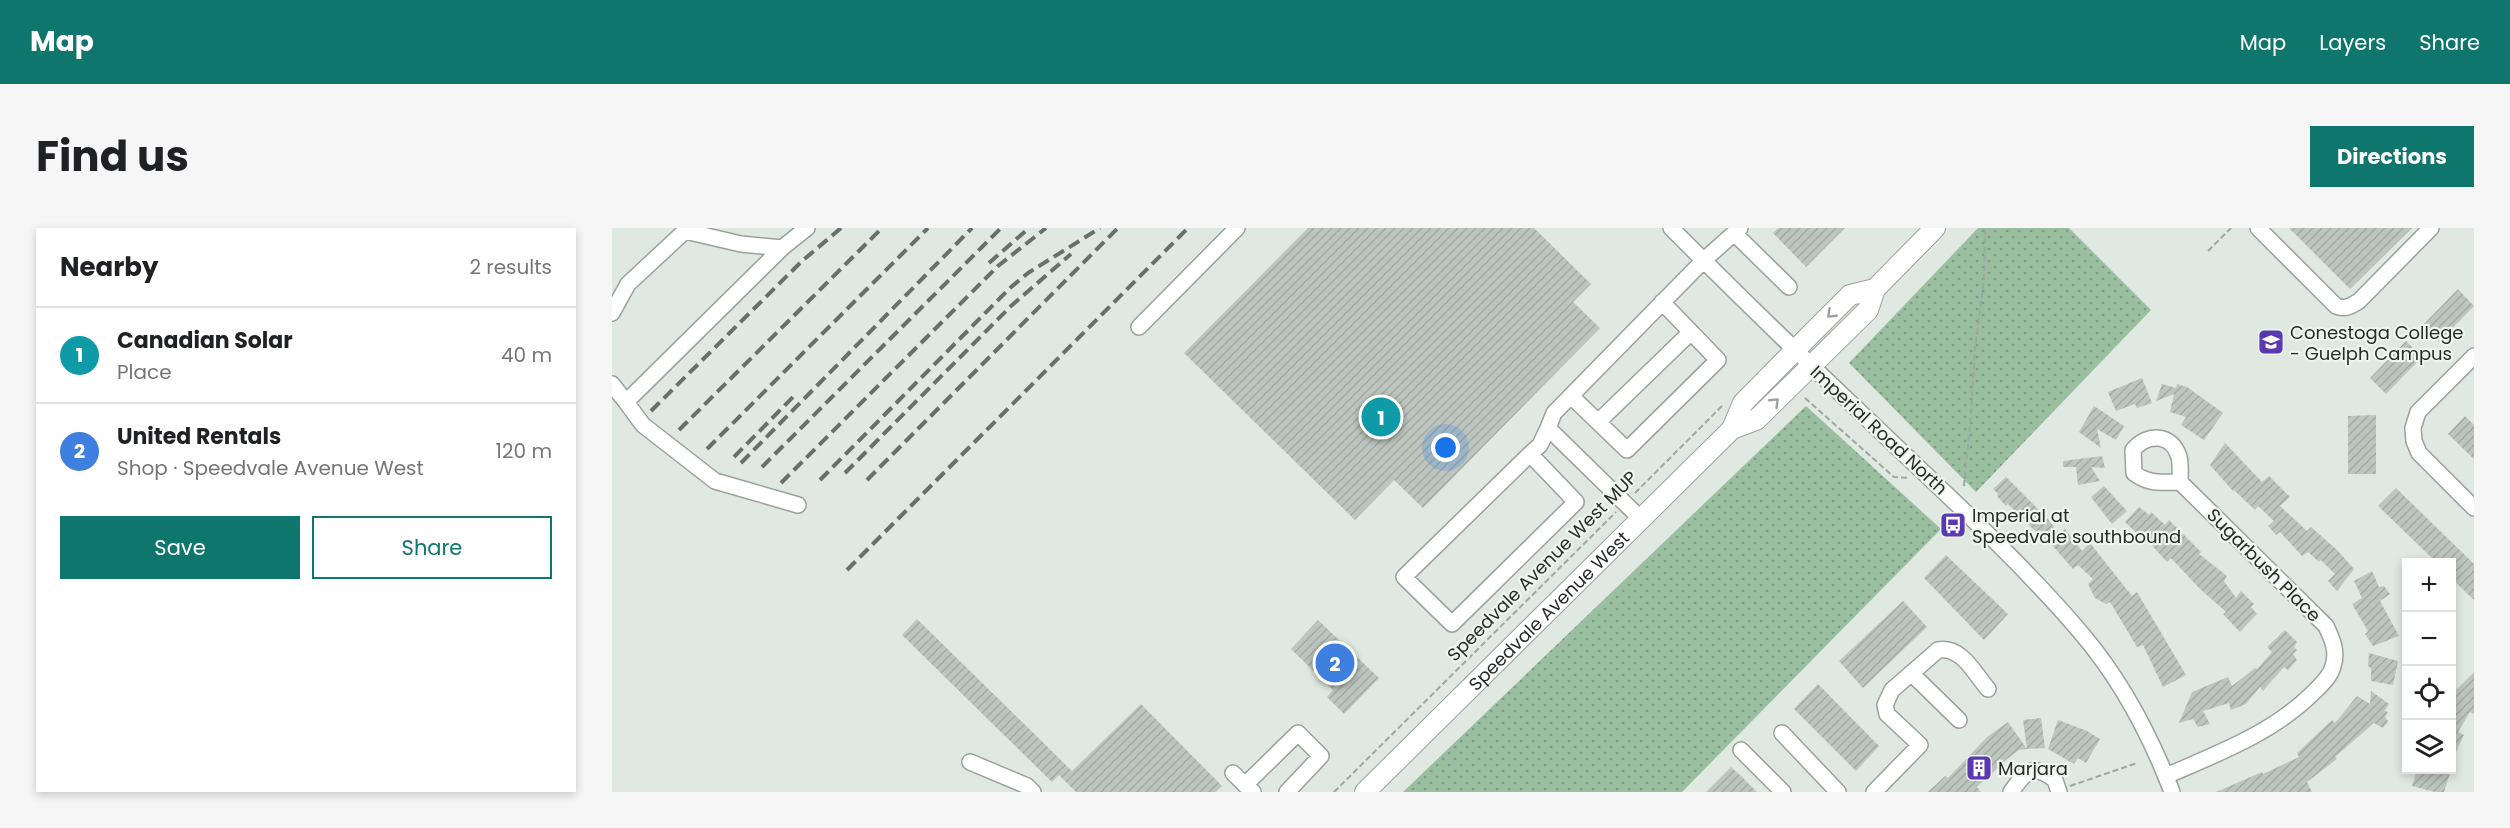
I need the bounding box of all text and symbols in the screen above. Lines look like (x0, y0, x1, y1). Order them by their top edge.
text: Map (30, 22, 94, 61)
text: Map (2240, 28, 2286, 57)
text: Layers (2319, 28, 2386, 57)
text: Share (2419, 28, 2480, 57)
button: Directions (2310, 126, 2474, 187)
text: Find us (36, 127, 189, 186)
text: Nearby (60, 249, 158, 285)
text: 2 results (469, 253, 552, 281)
one-way arrow (1828, 307, 1838, 318)
place label: Conestoga College - Guelph Campus (2290, 320, 2463, 366)
text: Canadian Solar (117, 325, 293, 356)
school or university icon: Conestoga College - Guelph Campus (2256, 327, 2286, 357)
text: 1 (76, 341, 83, 369)
text: 40 m (501, 341, 552, 369)
text: Place (117, 358, 172, 386)
street label: Imperial Road North (1805, 360, 1953, 500)
pin: 1 (1362, 394, 1400, 440)
one-way arrow (1767, 398, 1778, 409)
text: United Rentals (117, 421, 281, 452)
your location (1431, 433, 1460, 462)
text: 2 (74, 437, 85, 465)
text: 120 m (496, 437, 552, 465)
text: Shop · Speedvale Avenue West (117, 454, 424, 482)
street label: Speedvale Avenue West MUP (1442, 466, 1642, 666)
place label: Imperial at Speedvale southbound (1972, 503, 2181, 549)
street label: Sugarbush Place (2202, 503, 2326, 627)
bus stop icon: Imperial at Speedvale southbound (1938, 510, 1968, 540)
button: Save (60, 516, 300, 579)
button: Share (312, 516, 552, 579)
street label: Speedvale Avenue West (1465, 526, 1633, 694)
map controls (2402, 558, 2456, 774)
button: + (2402, 558, 2456, 612)
button: − (2402, 612, 2456, 666)
pin: 2 (1316, 640, 1354, 686)
button: locate (2402, 666, 2456, 720)
button: layers (2402, 720, 2456, 774)
building icon: Marjara (1964, 753, 1994, 783)
place label: Marjara (1998, 756, 2068, 781)

